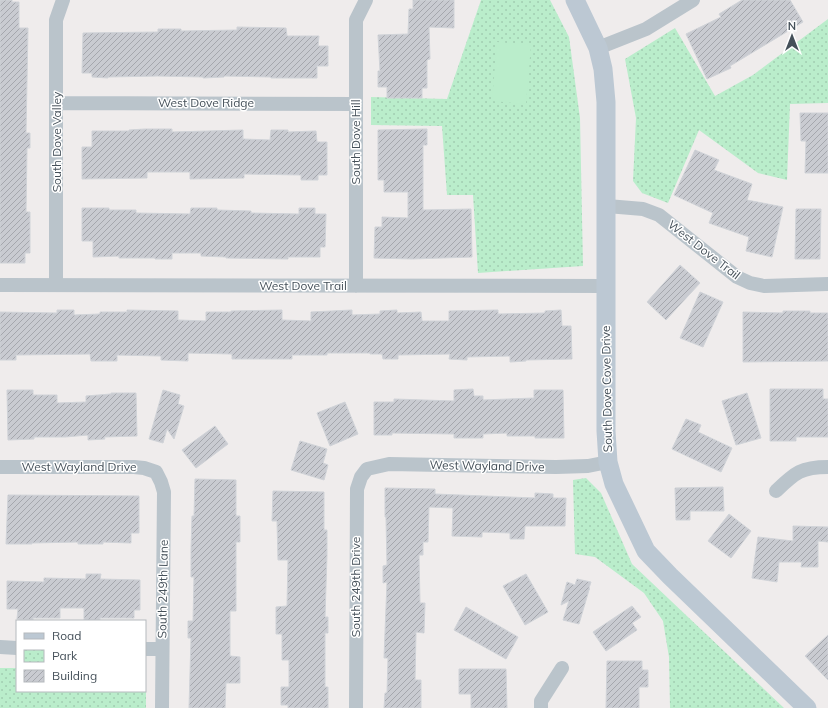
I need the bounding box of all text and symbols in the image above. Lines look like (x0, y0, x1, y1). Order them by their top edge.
north arrow (772, 16, 812, 56)
text: N (788, 19, 796, 33)
street label: South Dove Valley (49, 91, 64, 192)
street label: West Dove Ridge (158, 95, 254, 110)
street label: South Dove Hill (348, 99, 363, 185)
street label: West Dove Trail (665, 217, 743, 282)
street label: West Dove Trail (259, 278, 347, 293)
street label: South Dove Cove Drive (598, 325, 615, 453)
street label: West Wayland Drive (429, 457, 545, 474)
street label: West Wayland Drive (22, 459, 136, 474)
street label: South 249th Drive (348, 537, 363, 637)
street label: South 249th Lane (154, 539, 171, 639)
legend (16, 620, 146, 692)
text: Road (52, 628, 81, 643)
text: Park (52, 648, 78, 663)
text: Building (52, 668, 97, 683)

